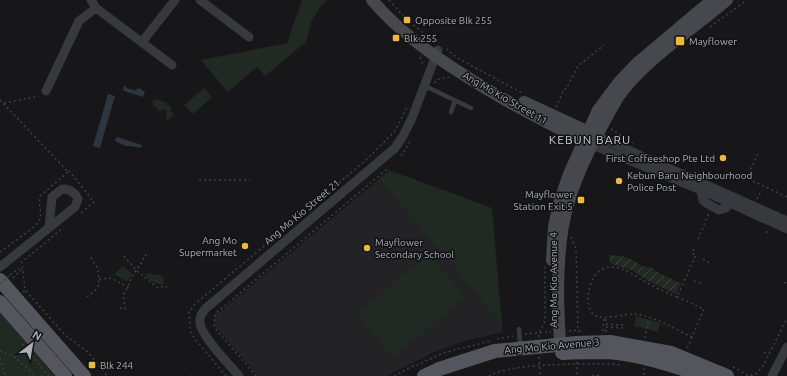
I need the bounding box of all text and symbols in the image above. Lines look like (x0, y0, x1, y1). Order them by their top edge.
marker: Opposite Blk 255 (402, 15, 412, 25)
place label: Opposite Blk 255 (415, 15, 492, 26)
marker: Blk 255 (391, 33, 401, 43)
place label: Blk 255 (404, 33, 437, 44)
marker: Mayflower (674, 35, 686, 47)
place label: Mayflower (689, 36, 737, 47)
street label: Ang Mo Kio Street 11 (461, 69, 549, 127)
district label: KEBUN BARU (549, 133, 631, 146)
place label: First Coffeeshop Pte Ltd (606, 153, 715, 164)
marker: First Coffeeshop Pte Ltd (718, 153, 728, 163)
place label: Kebun Baru Neighbourhood Police Post (627, 170, 752, 193)
marker: Kebun Baru Neighbourhood Police Post (614, 176, 624, 186)
street label: Ang Mo Kio Street 21 (262, 177, 342, 247)
place label: Mayflower Station Exit 5 (513, 189, 573, 212)
marker: Mayflower Station Exit 5 (576, 195, 586, 205)
street label: Ang Mo Kio Avenue 4 (548, 232, 559, 328)
place label: Ang Mo Supermarket (179, 235, 237, 258)
place label: Mayflower Secondary School (375, 237, 454, 260)
marker: Ang Mo Supermarket (240, 241, 250, 251)
marker: Mayflower Secondary School (362, 243, 372, 253)
north arrow (12, 324, 52, 364)
text: N (31, 328, 44, 343)
street label: Ang Mo Kio Avenue 3 (504, 336, 600, 356)
marker: Blk 244 (87, 360, 97, 370)
place label: Blk 244 (100, 360, 134, 371)

